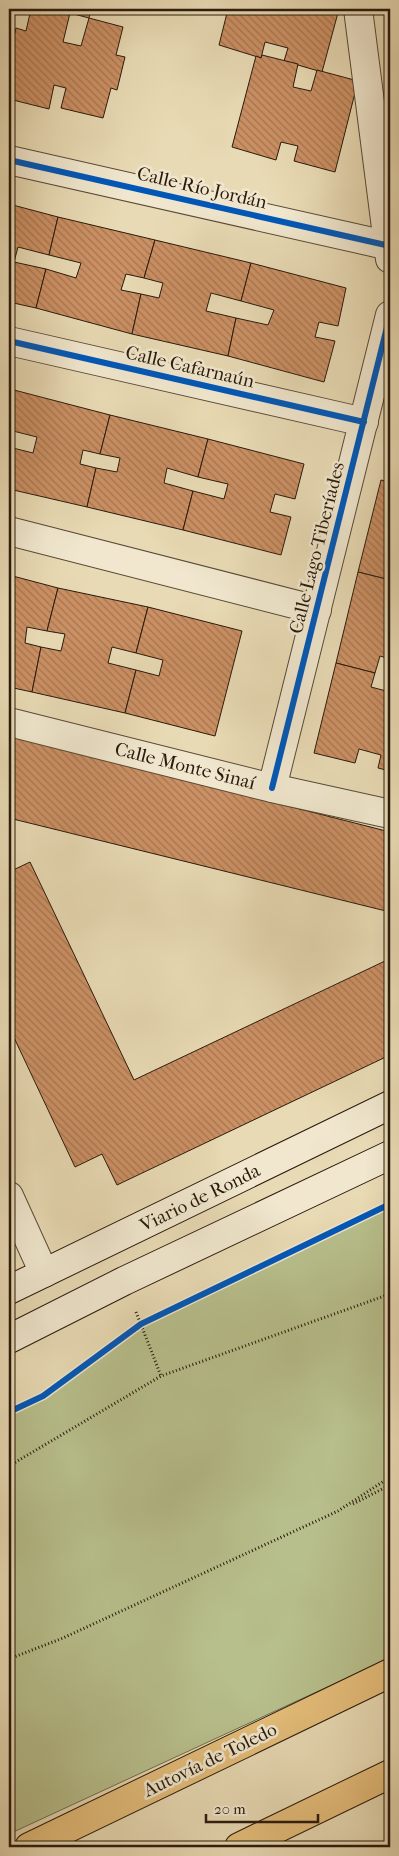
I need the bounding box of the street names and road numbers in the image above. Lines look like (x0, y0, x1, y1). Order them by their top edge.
street label: Calle Río Jordán (135, 162, 269, 214)
street label: Calle Cafarnaún (123, 341, 257, 393)
street label: Calle Lago Tiberíades (285, 460, 349, 636)
street label: Calle Monte Sinaí (112, 738, 258, 794)
street label: Viario de Ronda (135, 1159, 264, 1237)
street label: Autovía de Toledo (139, 1718, 281, 1802)

